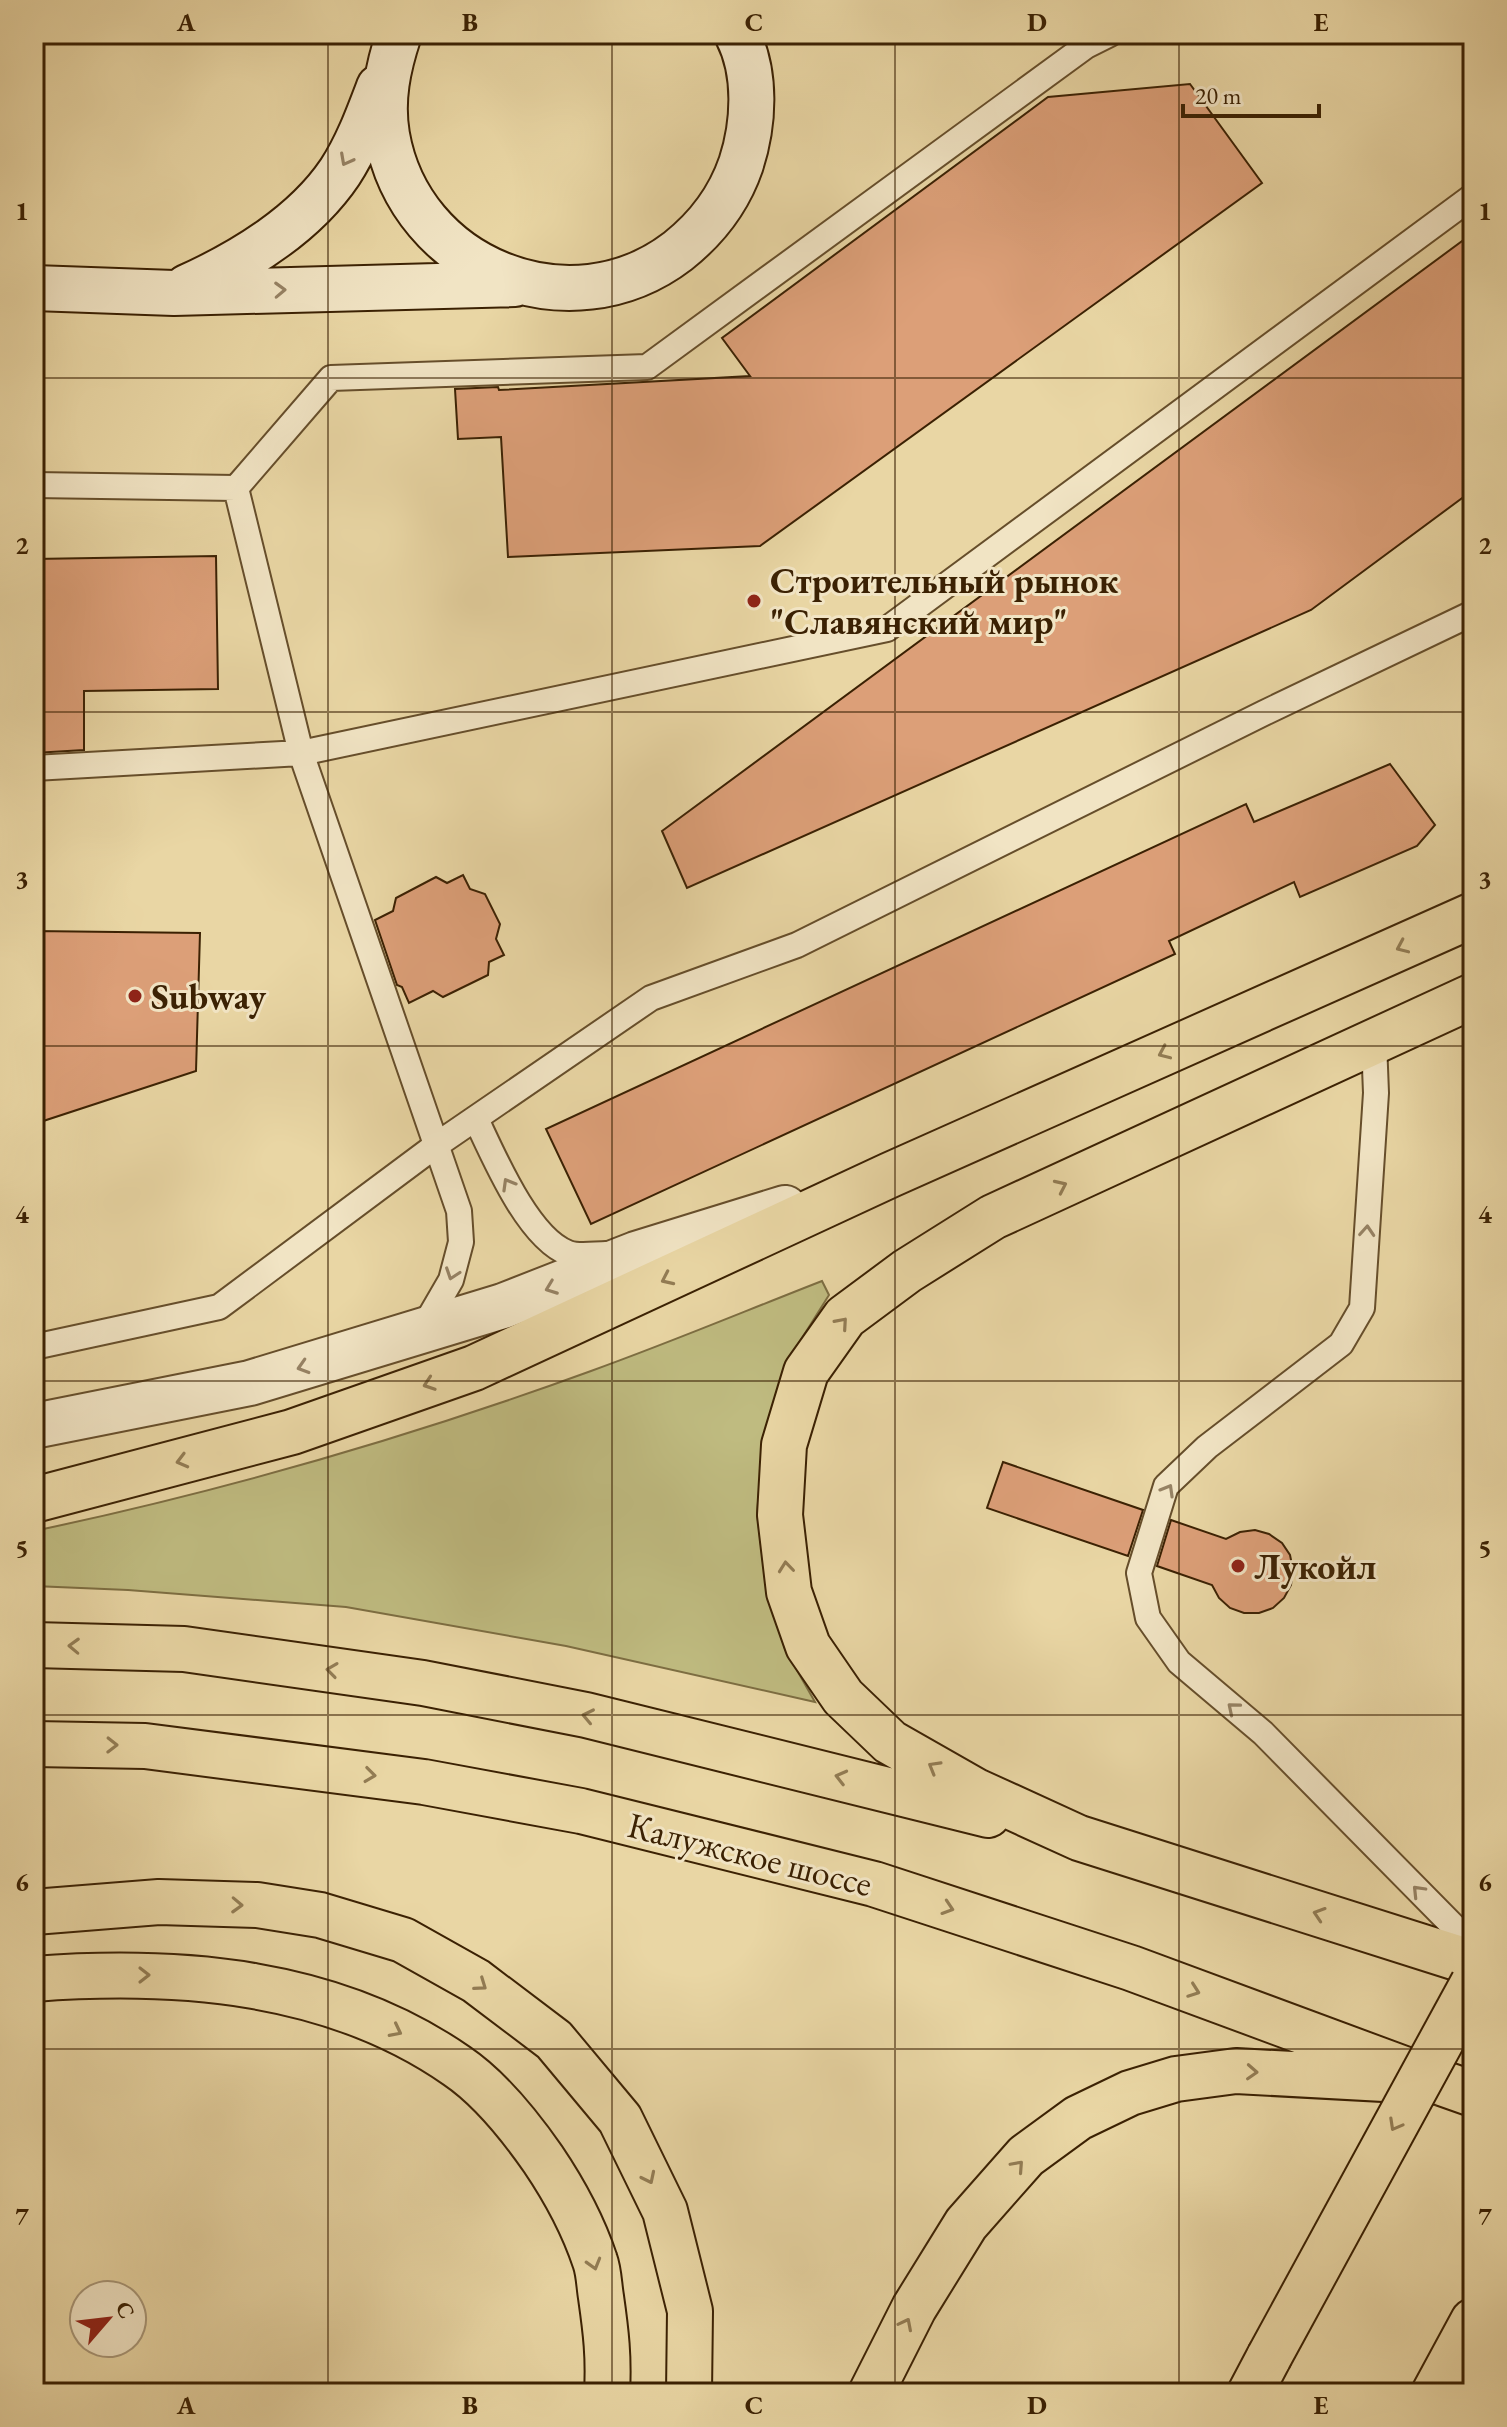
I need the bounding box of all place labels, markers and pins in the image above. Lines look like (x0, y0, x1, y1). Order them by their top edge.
place label: Строительный рынок "Славянский мир" (770, 557, 1118, 645)
marker: Строительный рынок "Славянский мир" (745, 592, 763, 610)
place label: Subway (151, 973, 267, 1020)
marker: Subway (126, 987, 144, 1005)
place label: Лукойл (1254, 1543, 1377, 1590)
marker: Лукойл (1229, 1557, 1247, 1575)

